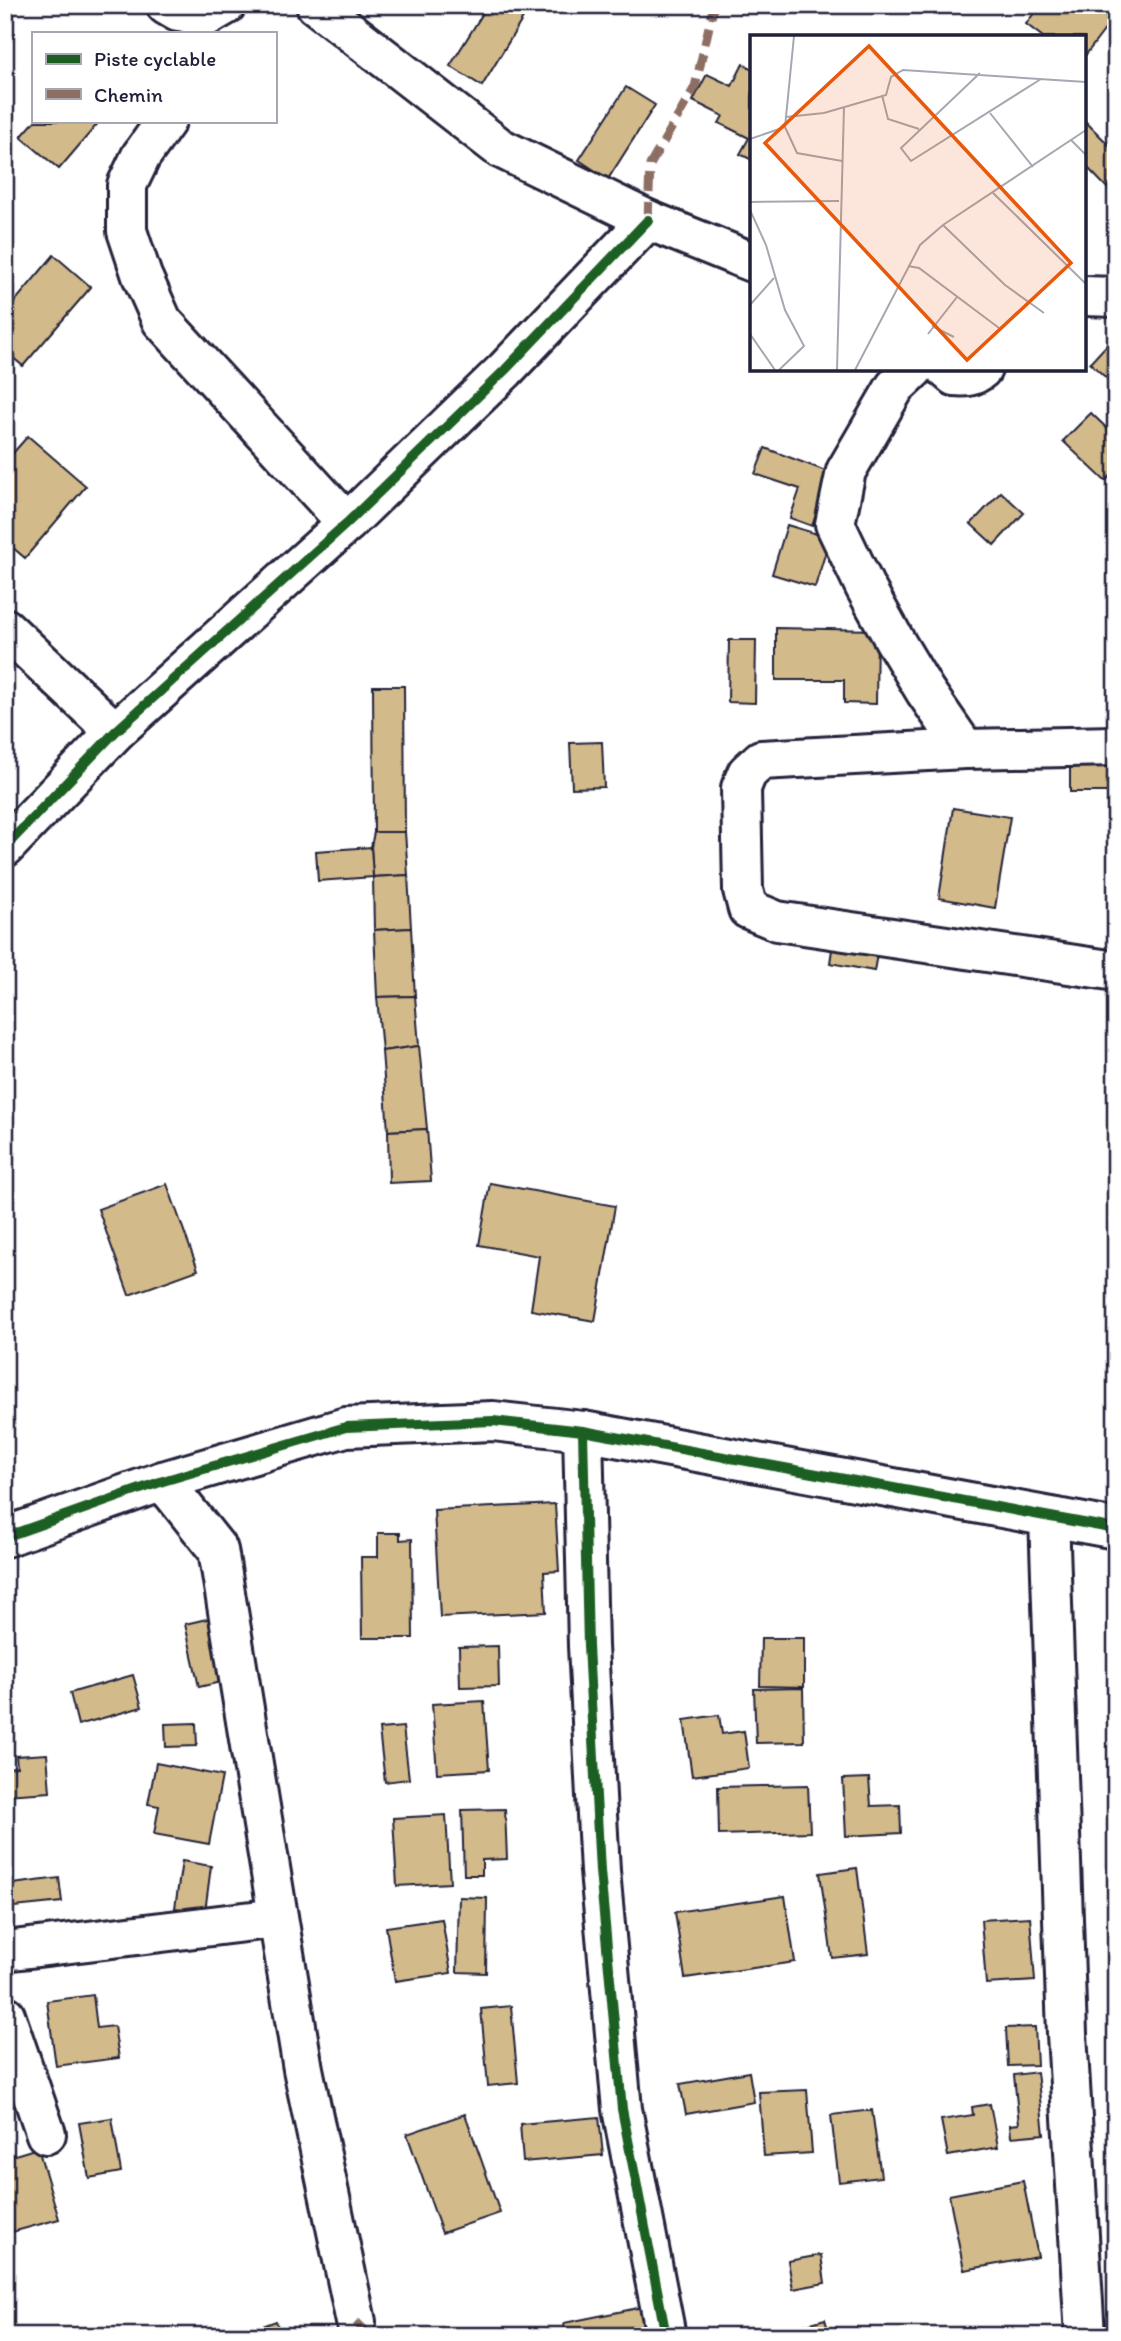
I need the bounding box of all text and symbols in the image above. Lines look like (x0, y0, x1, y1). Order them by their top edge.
legend (32, 32, 276, 122)
inset map (750, 35, 1086, 371)
text: Piste cyclable (94, 46, 216, 71)
text: Chemin (94, 82, 163, 107)

